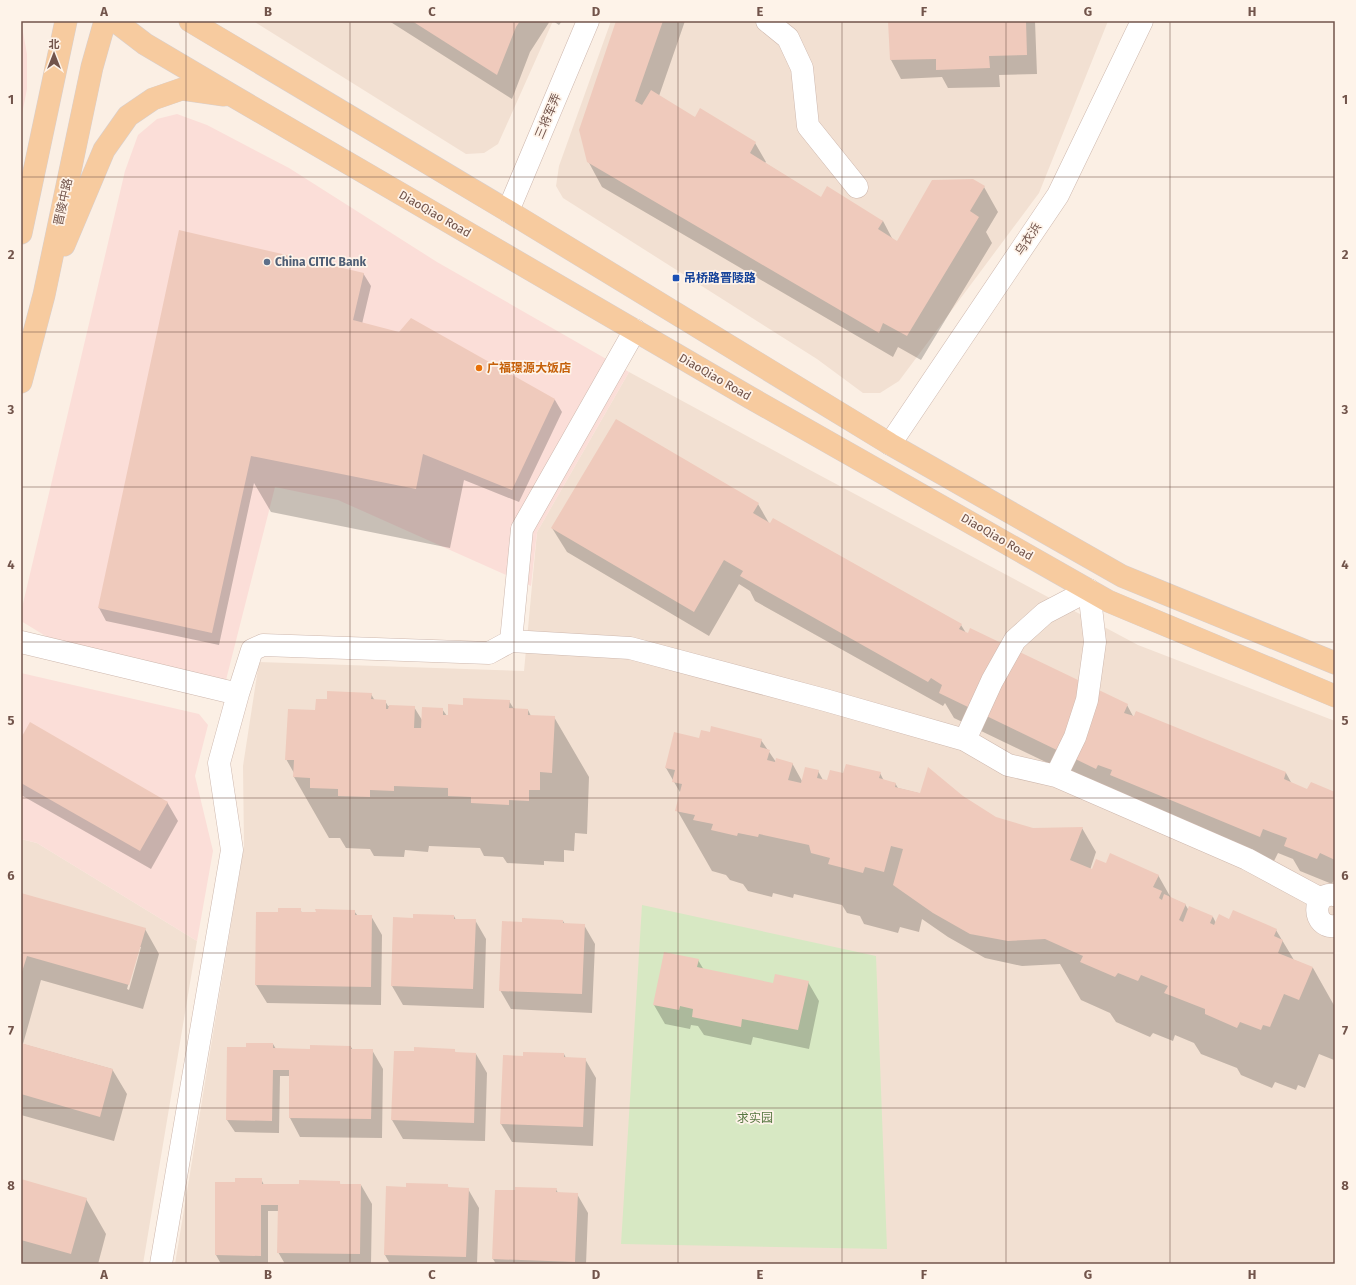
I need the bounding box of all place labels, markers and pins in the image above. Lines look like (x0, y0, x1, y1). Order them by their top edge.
place label: China CITIC Bank (275, 255, 366, 269)
marker: China CITIC Bank (262, 257, 272, 267)
place label: 吊桥路晋陵路 (684, 271, 756, 285)
marker: 吊桥路晋陵路 (671, 273, 681, 283)
place label: 广福璟源大饭店 (487, 361, 571, 375)
marker: 广福璟源大饭店 (474, 363, 484, 373)

